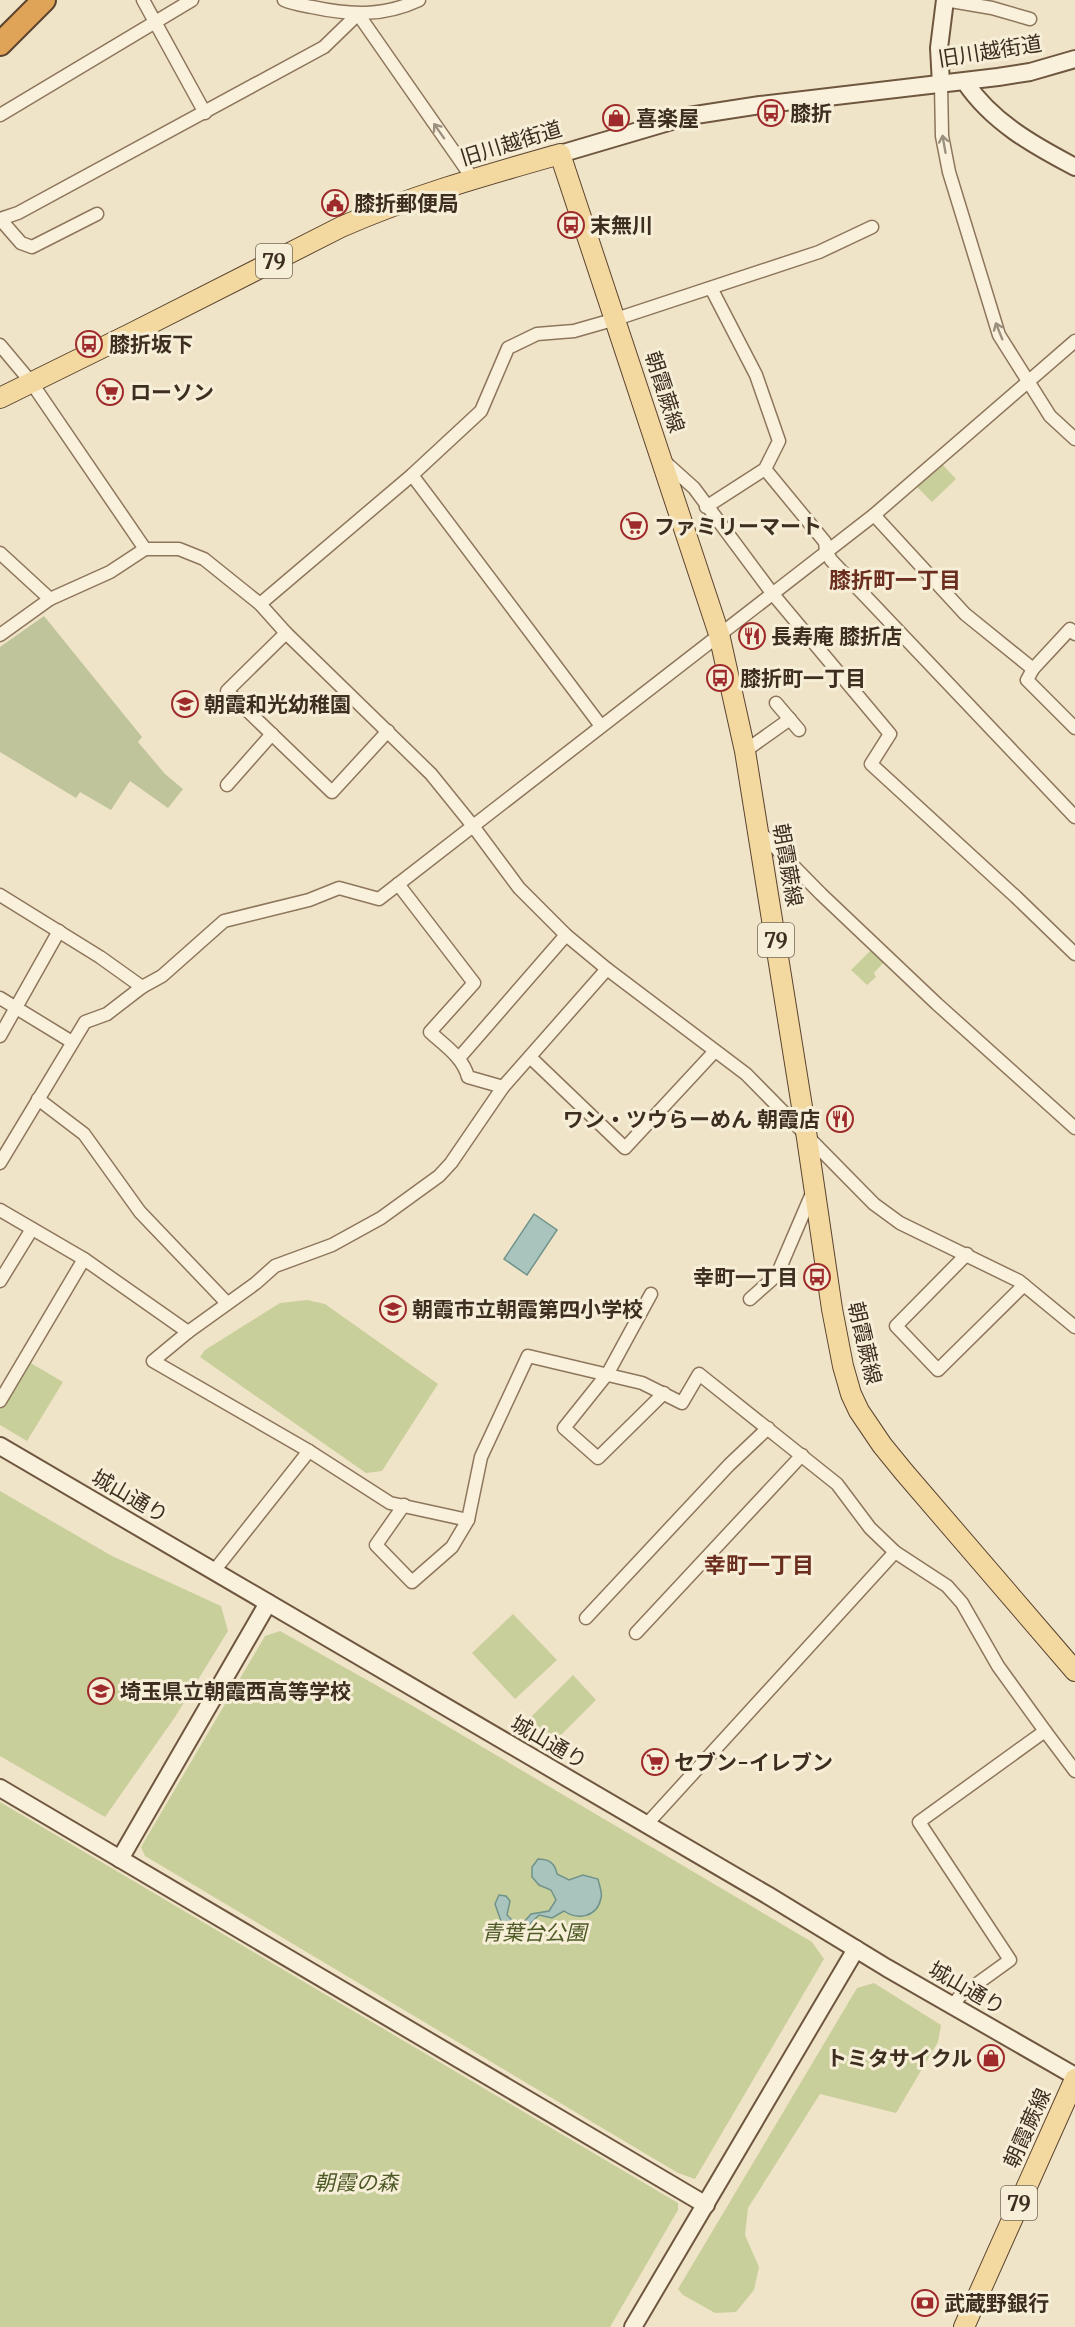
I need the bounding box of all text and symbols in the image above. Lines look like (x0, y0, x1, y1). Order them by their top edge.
street label: 旧川越街道 (936, 29, 1044, 73)
bus stop icon: 膝折 (756, 98, 786, 128)
place label: 膝折 (790, 100, 832, 127)
shop icon: 喜楽屋 (601, 103, 631, 133)
place label: 喜楽屋 (636, 105, 699, 132)
street label: 旧川越街道 (457, 115, 565, 171)
one-way arrow (433, 124, 445, 140)
one-way arrow (938, 135, 949, 154)
public building icon: 膝折郵便局 (320, 188, 350, 218)
place label: 膝折郵便局 (354, 190, 459, 217)
bus stop icon: 末無川 (556, 210, 586, 240)
place label: 末無川 (590, 212, 653, 239)
road number: 79 (256, 244, 292, 278)
one-way arrow (992, 322, 1003, 340)
bus stop icon: 膝折坂下 (74, 329, 104, 359)
place label: 膝折坂下 (109, 331, 193, 358)
street label: 朝霞蕨線 (639, 348, 691, 436)
supermarket icon: ローソン (95, 377, 125, 407)
place label: ローソン (130, 379, 214, 406)
supermarket icon: ファミリーマート (619, 511, 649, 541)
place label: ファミリーマート (654, 513, 822, 540)
district label: 膝折町一丁目 (829, 566, 961, 594)
restaurant icon: 長寿庵 膝折店 (737, 621, 767, 651)
place label: 長寿庵 膝折店 (771, 623, 902, 650)
bus stop icon: 膝折町一丁目 (705, 663, 735, 693)
place label: 膝折町一丁目 (740, 665, 866, 692)
school or university icon: 朝霞和光幼稚園 (170, 689, 200, 719)
place label: 朝霞和光幼稚園 (204, 691, 351, 718)
street label: 朝霞蕨線 (767, 821, 809, 909)
road number: 79 (758, 923, 794, 957)
restaurant icon: ワン・ツウらーめん 朝霞店 (825, 1104, 855, 1134)
place label: ワン・ツウらーめん 朝霞店 (563, 1106, 820, 1133)
bus stop icon: 幸町一丁目 (802, 1262, 832, 1292)
place label: 幸町一丁目 (693, 1264, 798, 1291)
school or university icon: 朝霞市立朝霞第四小学校 (378, 1294, 408, 1324)
place label: 朝霞市立朝霞第四小学校 (412, 1296, 643, 1323)
street label: 朝霞蕨線 (842, 1299, 888, 1387)
street label: 城山通り (87, 1463, 173, 1529)
district label: 幸町一丁目 (704, 1551, 814, 1579)
school or university icon: 埼玉県立朝霞西高等学校 (86, 1676, 116, 1706)
place label: 埼玉県立朝霞西高等学校 (120, 1678, 351, 1705)
street label: 城山通り (506, 1709, 592, 1775)
supermarket icon: セブン-イレブン (640, 1747, 670, 1777)
place label: セブン-イレブン (674, 1749, 833, 1776)
park label: 青葉台公園 (482, 1919, 589, 1946)
street label: 城山通り (924, 1955, 1010, 2021)
shop icon: トミタサイクル (976, 2043, 1006, 2073)
place label: トミタサイクル (826, 2045, 972, 2072)
street label: 朝霞蕨線 (998, 2084, 1056, 2172)
park label: 朝霞の森 (314, 2169, 400, 2196)
road number: 79 (1001, 2186, 1037, 2220)
bank icon: 武蔵野銀行 (910, 2288, 940, 2318)
place label: 武蔵野銀行 (944, 2290, 1049, 2317)

